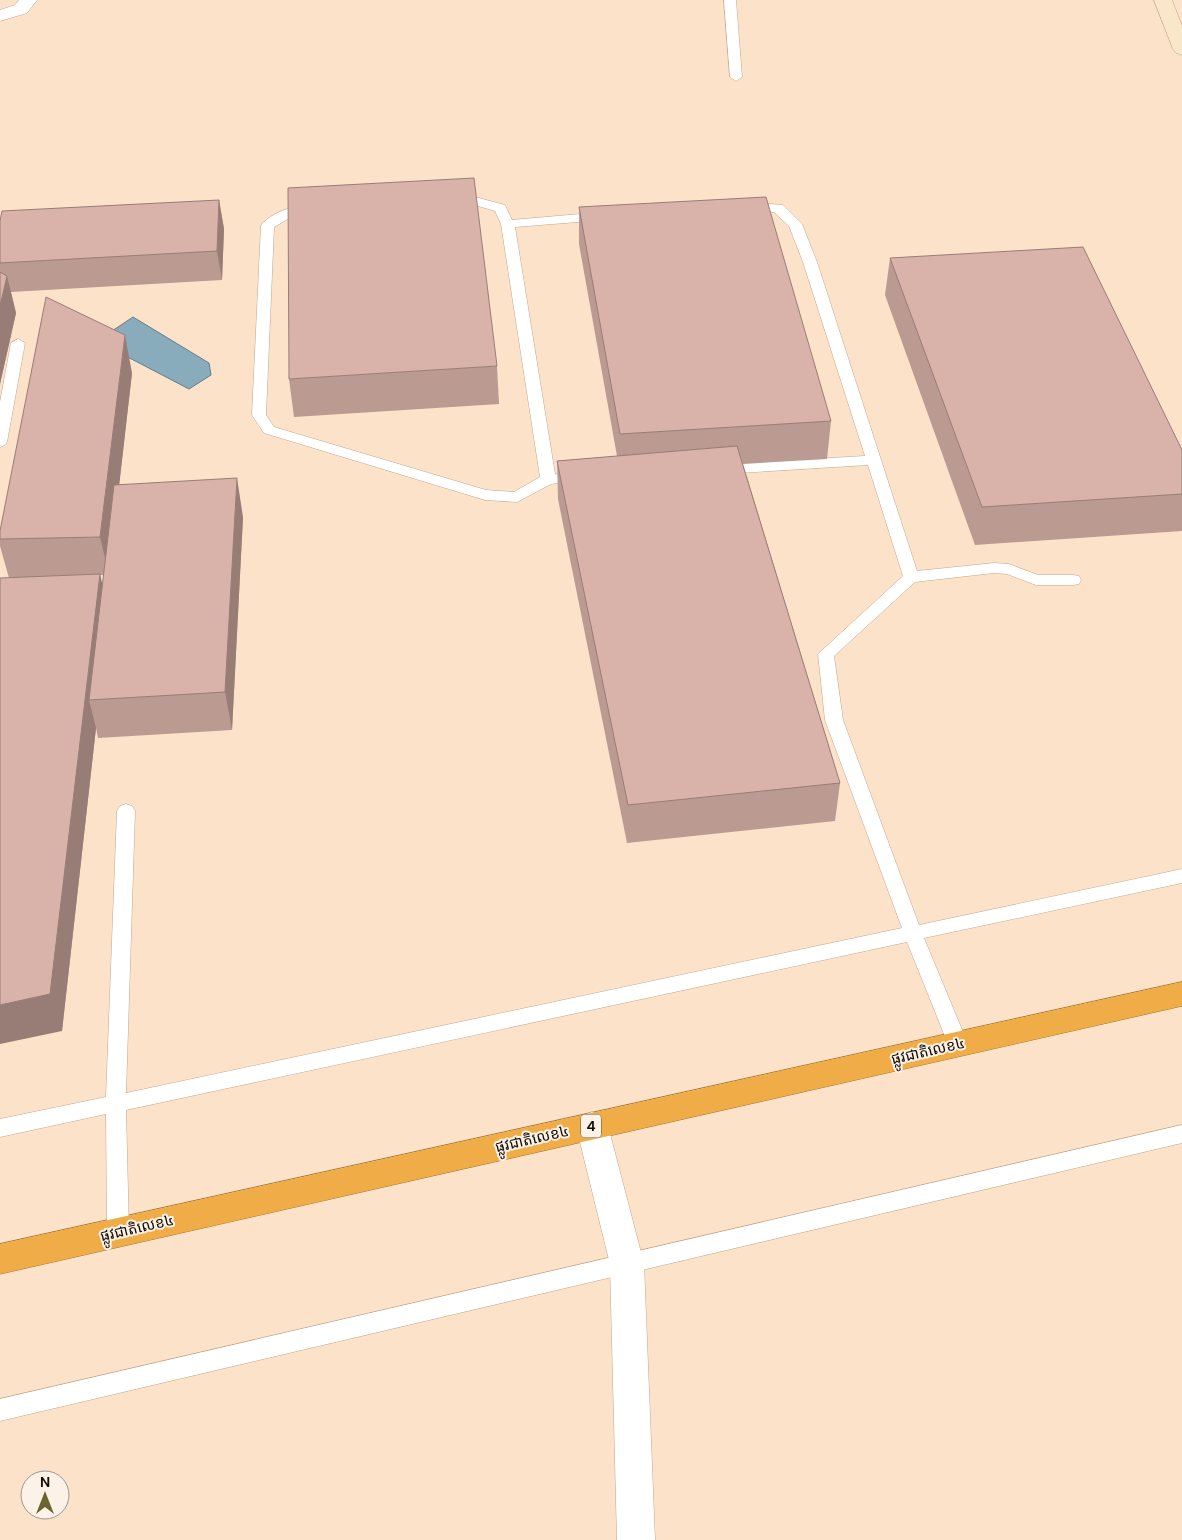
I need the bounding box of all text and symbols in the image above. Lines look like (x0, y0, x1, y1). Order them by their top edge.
street label: ផ្លូវជាតិលេខ៤ (889, 1033, 968, 1073)
road number: 4 (581, 1114, 601, 1138)
street label: ផ្លូវជាតិលេខ៤ (493, 1121, 572, 1161)
street label: ផ្លូវជាតិលេខ៤ (98, 1210, 177, 1250)
north arrow (20, 1470, 70, 1520)
text: N (40, 1473, 50, 1491)

